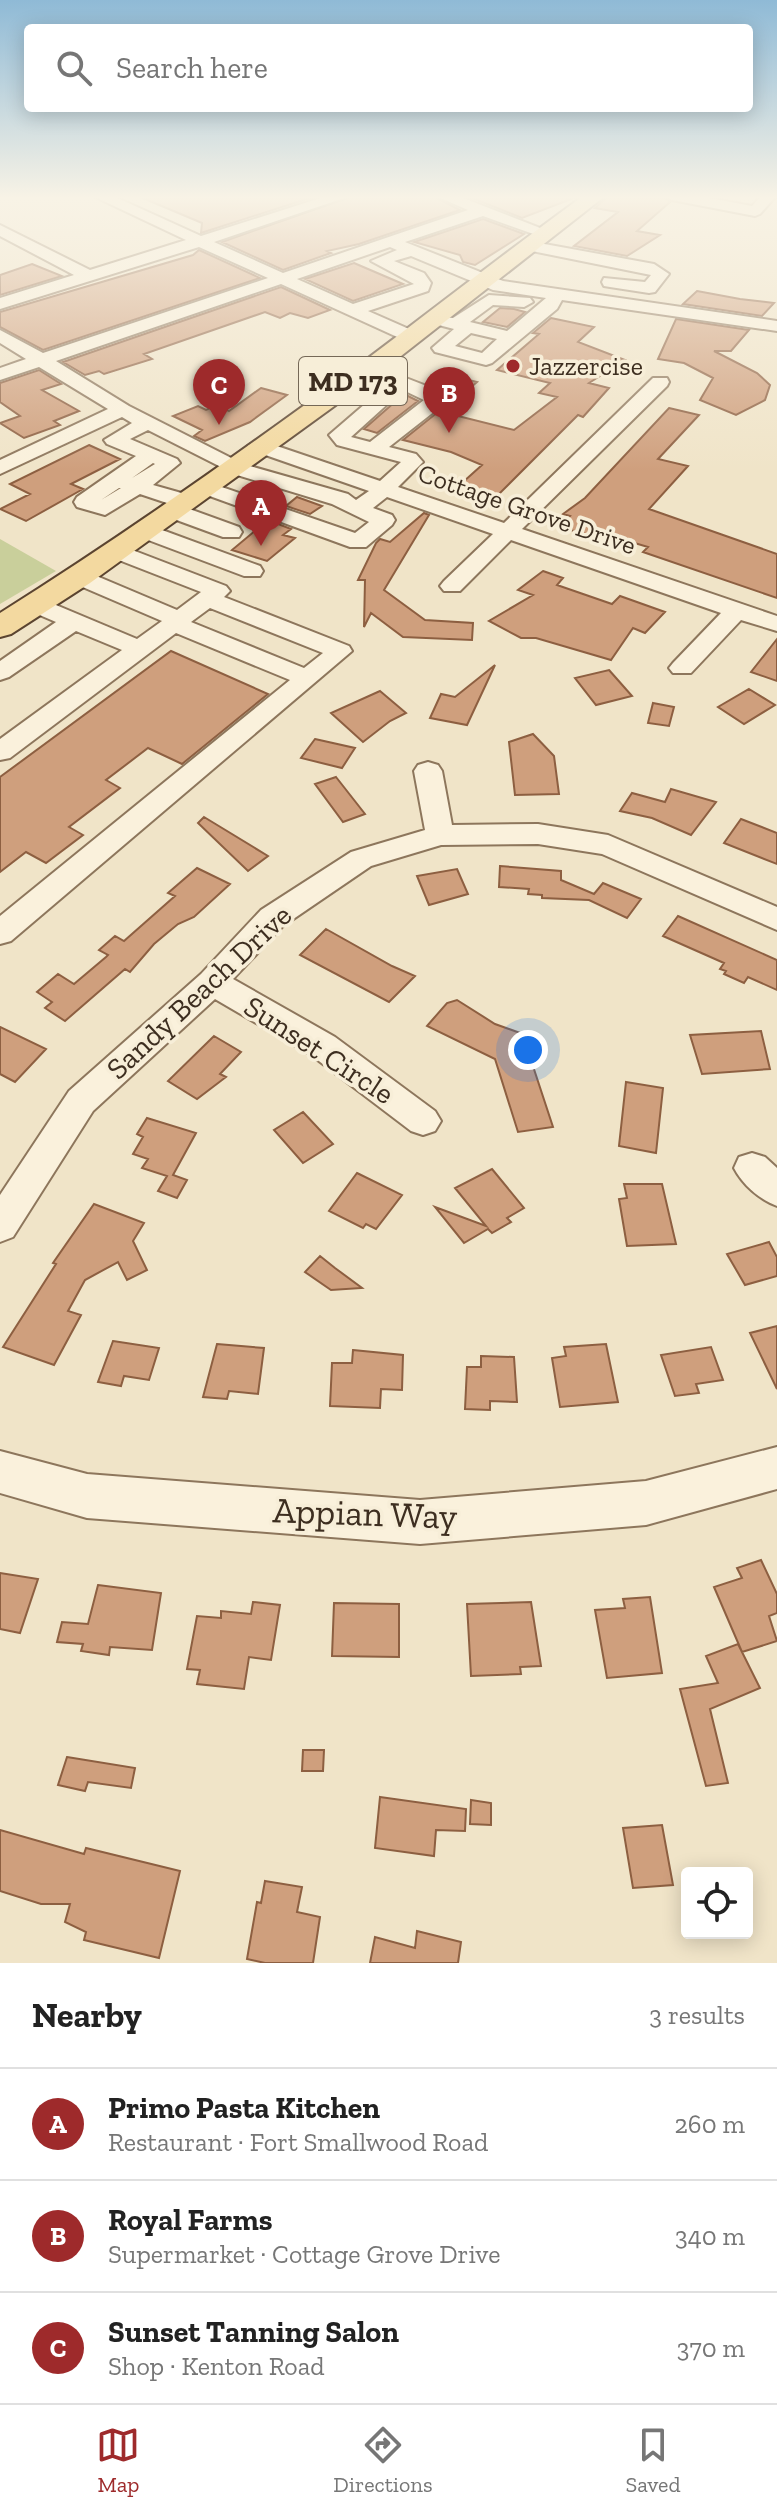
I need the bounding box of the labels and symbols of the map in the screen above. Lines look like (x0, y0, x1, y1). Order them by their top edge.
place label: Jazzercise (529, 350, 643, 382)
road number: MD 173 (299, 357, 407, 405)
marker: Jazzercise (504, 357, 522, 375)
pin: C (193, 359, 245, 425)
pin: B (423, 367, 475, 433)
street label: Cottage Grove Drive (414, 457, 640, 561)
pin: A (235, 480, 287, 546)
street label: Sandy Beach Drive (99, 897, 299, 1087)
street label: Sunset Circle (237, 988, 401, 1112)
your location (508, 1030, 548, 1070)
street label: Appian Way (272, 1488, 459, 1538)

